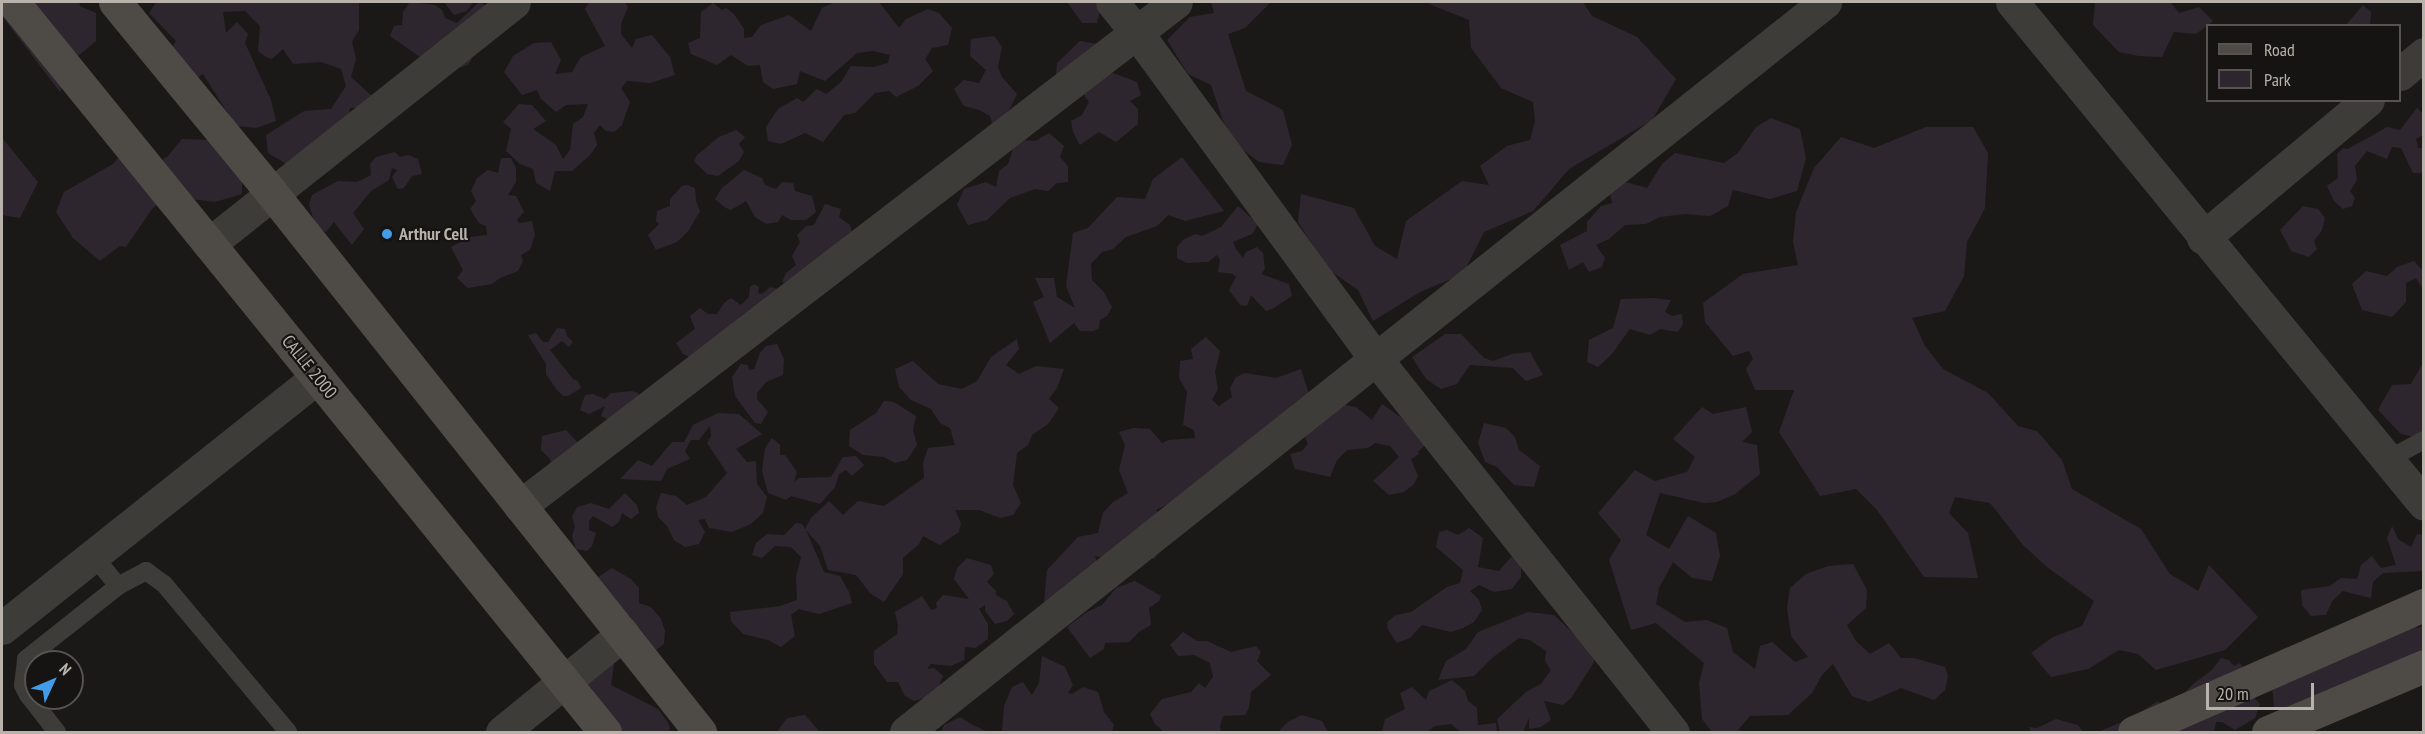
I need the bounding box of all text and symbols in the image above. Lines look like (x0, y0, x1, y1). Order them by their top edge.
legend (2206, 24, 2401, 102)
text: Road (2264, 38, 2295, 61)
text: Park (2264, 68, 2291, 91)
place label: Arthur Cell (399, 223, 468, 245)
marker: Arthur Cell (380, 227, 394, 241)
street label: CALLE 2000 (277, 331, 341, 403)
north arrow (24, 650, 84, 710)
text: N (55, 659, 76, 679)
scale bar (2209, 671, 2317, 709)
text: 20 m (2217, 682, 2249, 705)

